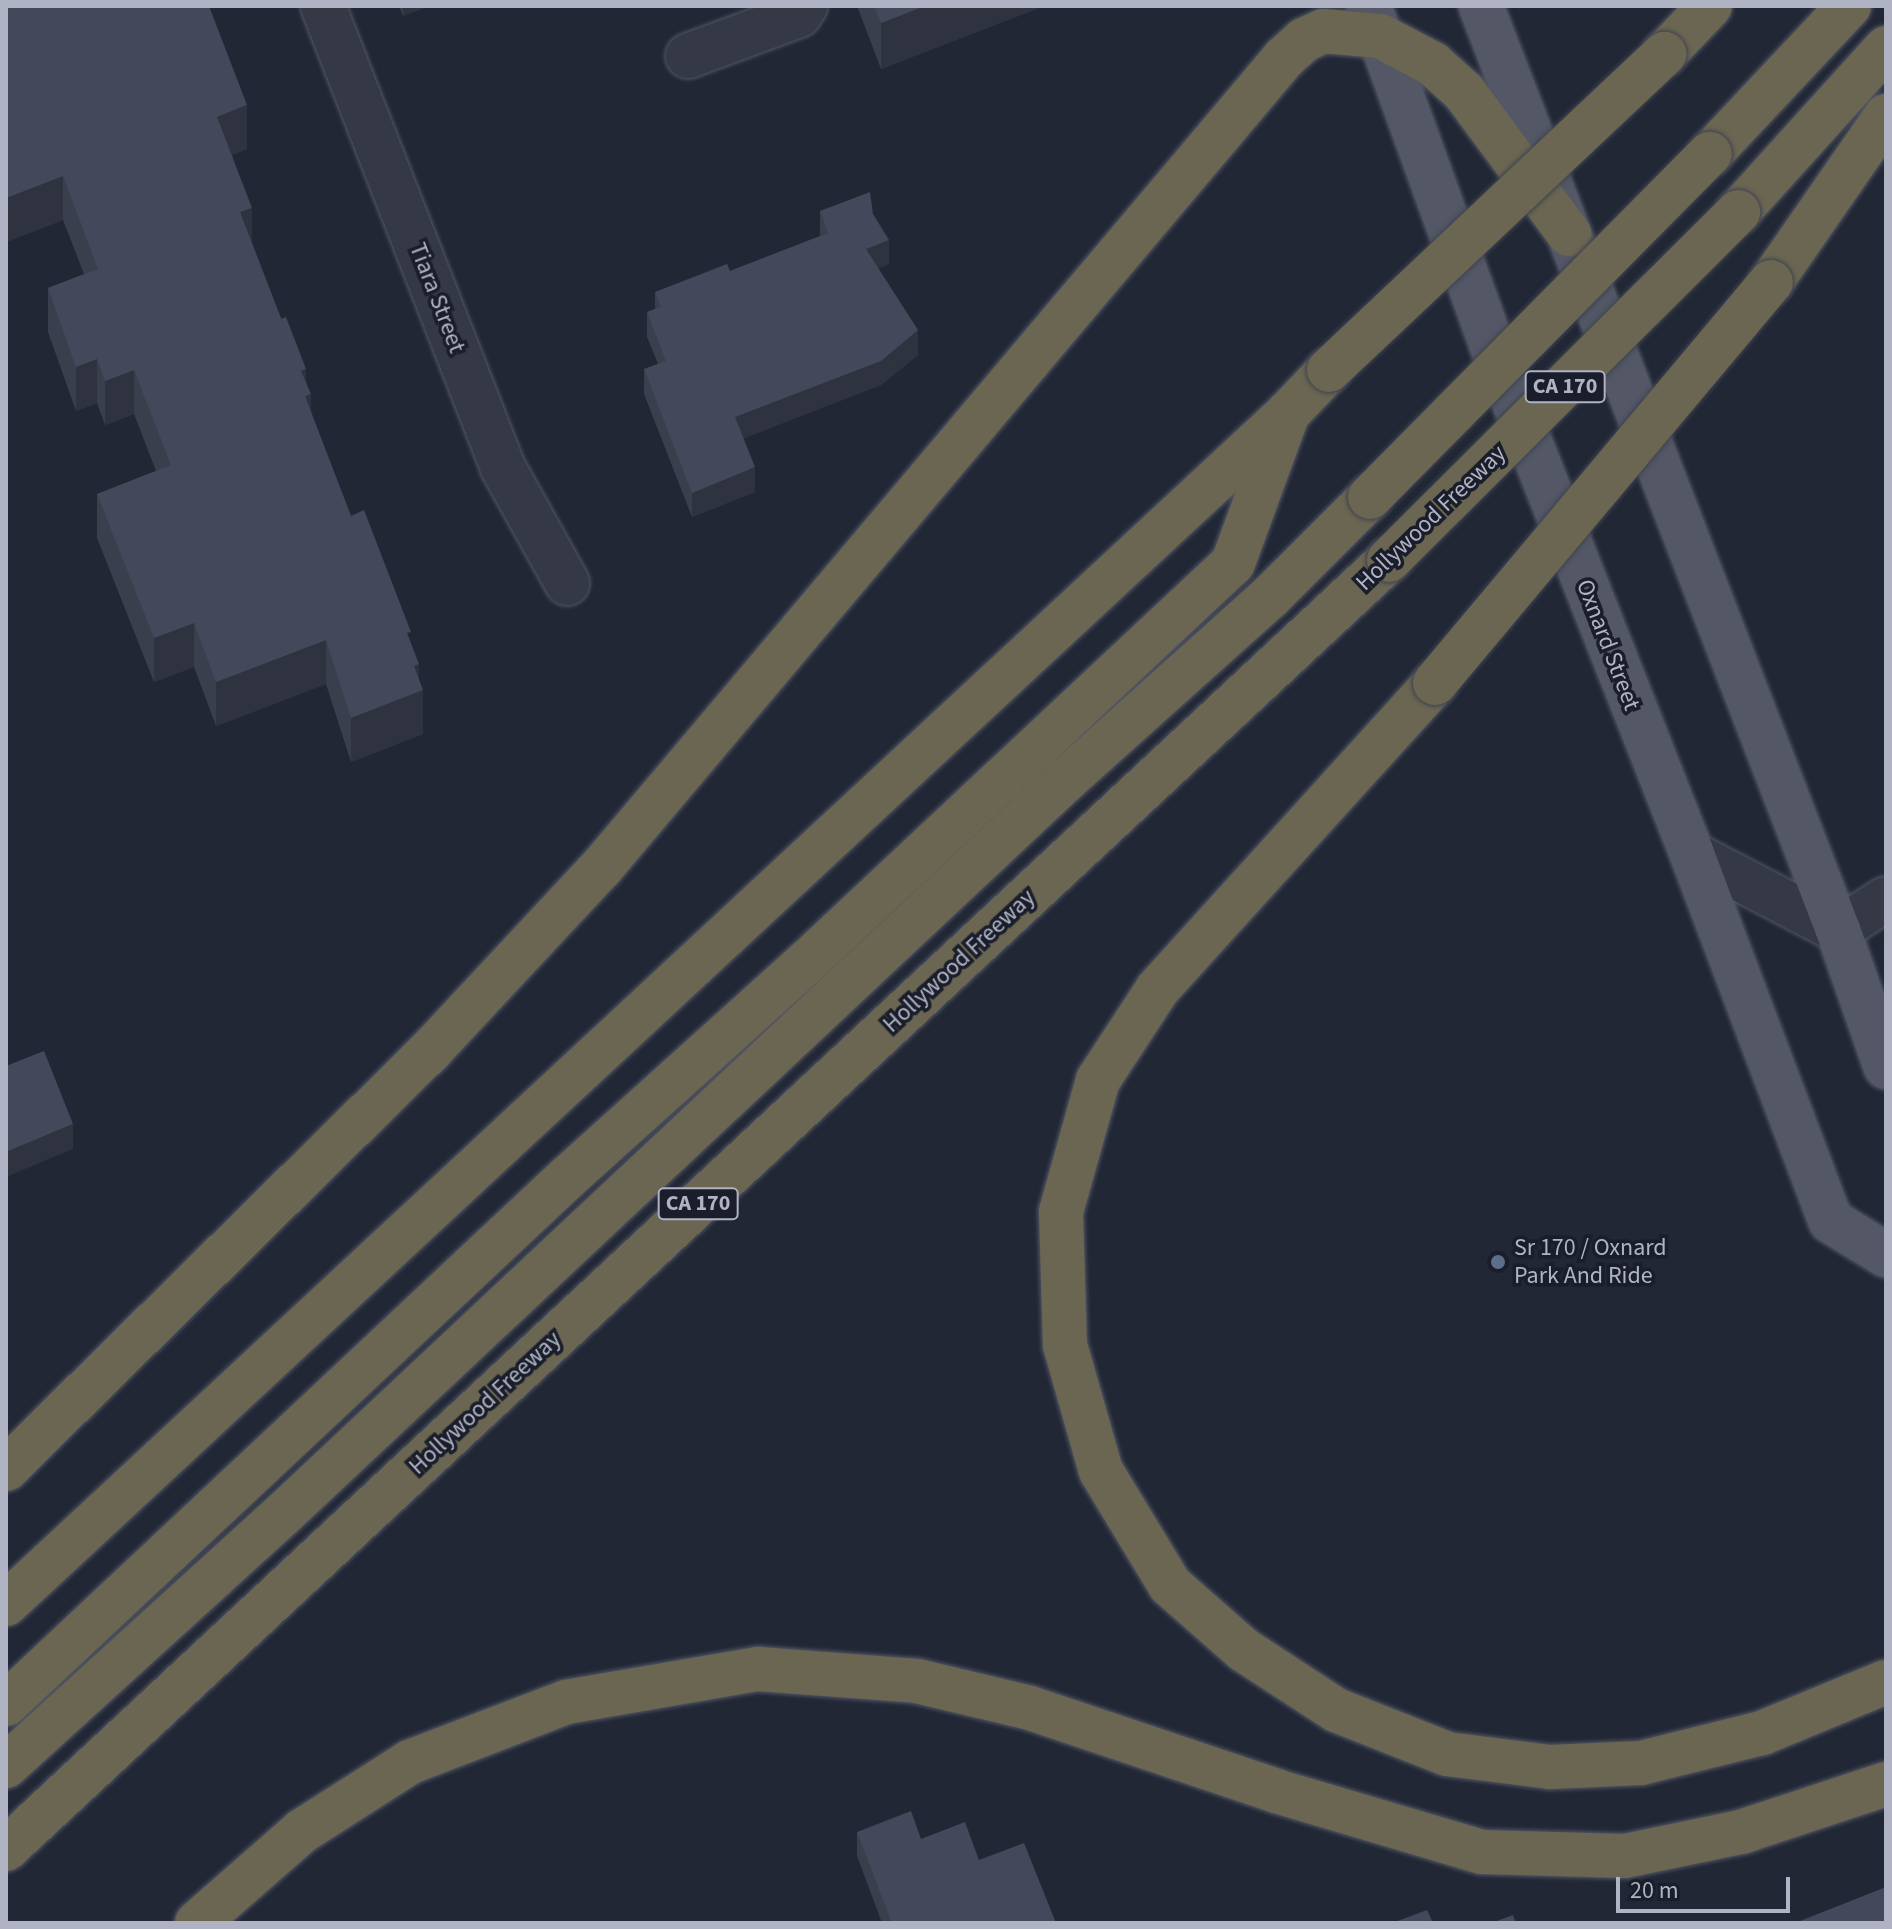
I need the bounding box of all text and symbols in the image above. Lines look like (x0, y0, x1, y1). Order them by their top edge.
street label: Tiara Street (403, 239, 471, 357)
road number: CA 170 (1523, 369, 1607, 405)
street label: Hollywood Freeway (1350, 439, 1512, 597)
street label: Oxnard Street (1570, 575, 1646, 715)
street label: Hollywood Freeway (877, 883, 1041, 1039)
road number: CA 170 (656, 1186, 740, 1222)
place label: Sr 170 / Oxnard Park And Ride (1514, 1234, 1667, 1290)
marker: Sr 170 / Oxnard Park And Ride (1489, 1253, 1507, 1271)
street label: Hollywood Freeway (403, 1325, 567, 1481)
scale bar (1620, 1861, 1794, 1911)
text: 20 m (1630, 1873, 1679, 1908)

